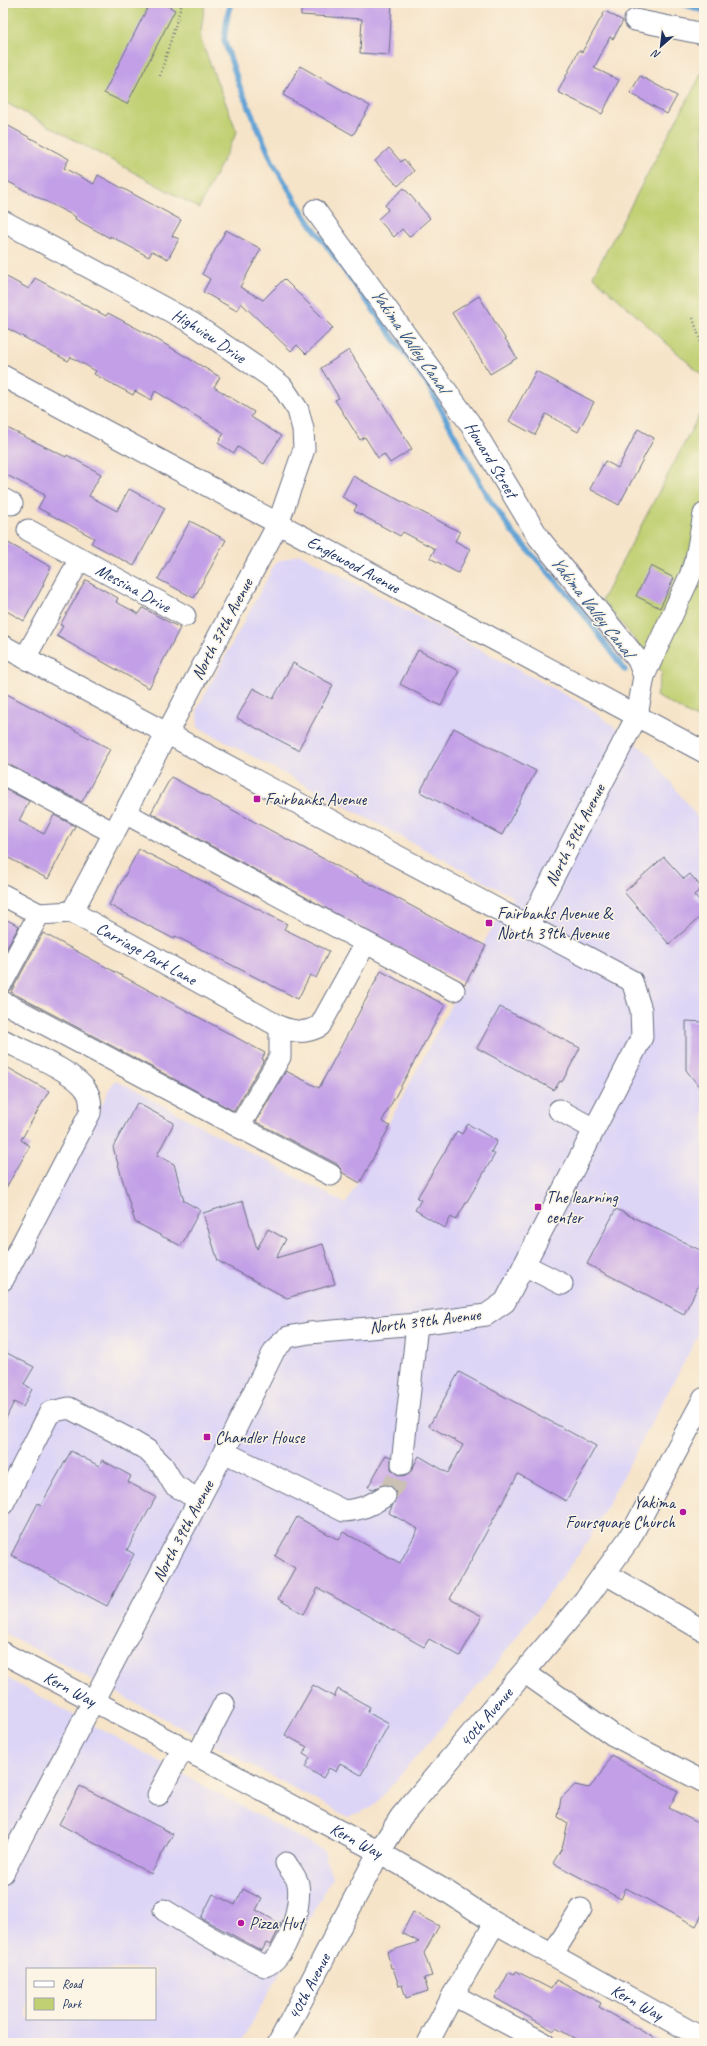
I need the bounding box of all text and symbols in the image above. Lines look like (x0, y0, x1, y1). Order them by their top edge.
north arrow (641, 26, 681, 66)
text: N (648, 46, 663, 63)
water label: Yakima Valley Canal (366, 284, 457, 401)
street label: Highview Drive (169, 304, 251, 368)
street label: Howard Street (461, 418, 524, 504)
street label: Englewood Avenue (304, 531, 405, 598)
water label: Yakima Valley Canal (546, 551, 642, 665)
street label: Messina Drive (92, 559, 176, 617)
street label: North 37th Avenue (187, 573, 258, 683)
street label: North 39th Avenue (540, 779, 610, 890)
place label: Fairbanks Avenue (265, 789, 368, 810)
marker: Fairbanks Avenue (252, 794, 262, 804)
place label: Fairbanks Avenue & North 39th Avenue (497, 903, 614, 944)
street label: Carriage Park Lane (93, 917, 202, 990)
marker: Fairbanks Avenue & North 39th Avenue (484, 918, 494, 928)
place label: The learning center (546, 1187, 619, 1228)
marker: The learning center (533, 1202, 543, 1212)
street label: North 39th Avenue (368, 1304, 483, 1338)
place label: Chandler House (215, 1427, 306, 1448)
marker: Chandler House (202, 1432, 212, 1442)
street label: North 39th Avenue (148, 1475, 219, 1585)
place label: Yakima Foursquare Church (566, 1492, 677, 1533)
marker: Yakima Foursquare Church (678, 1507, 688, 1517)
street label: Kern Way (40, 1666, 101, 1712)
street label: 40th Avenue (454, 1682, 518, 1751)
street label: Kern Way (327, 1818, 387, 1863)
place label: Pizza Hut (249, 1913, 306, 1934)
marker: Pizza Hut (236, 1918, 246, 1928)
street label: 40th Avenue (283, 1948, 335, 2023)
legend (26, 1968, 156, 2020)
text: Road (62, 1976, 84, 1992)
street label: Kern Way (607, 1979, 668, 2025)
text: Park (62, 1996, 83, 2012)

